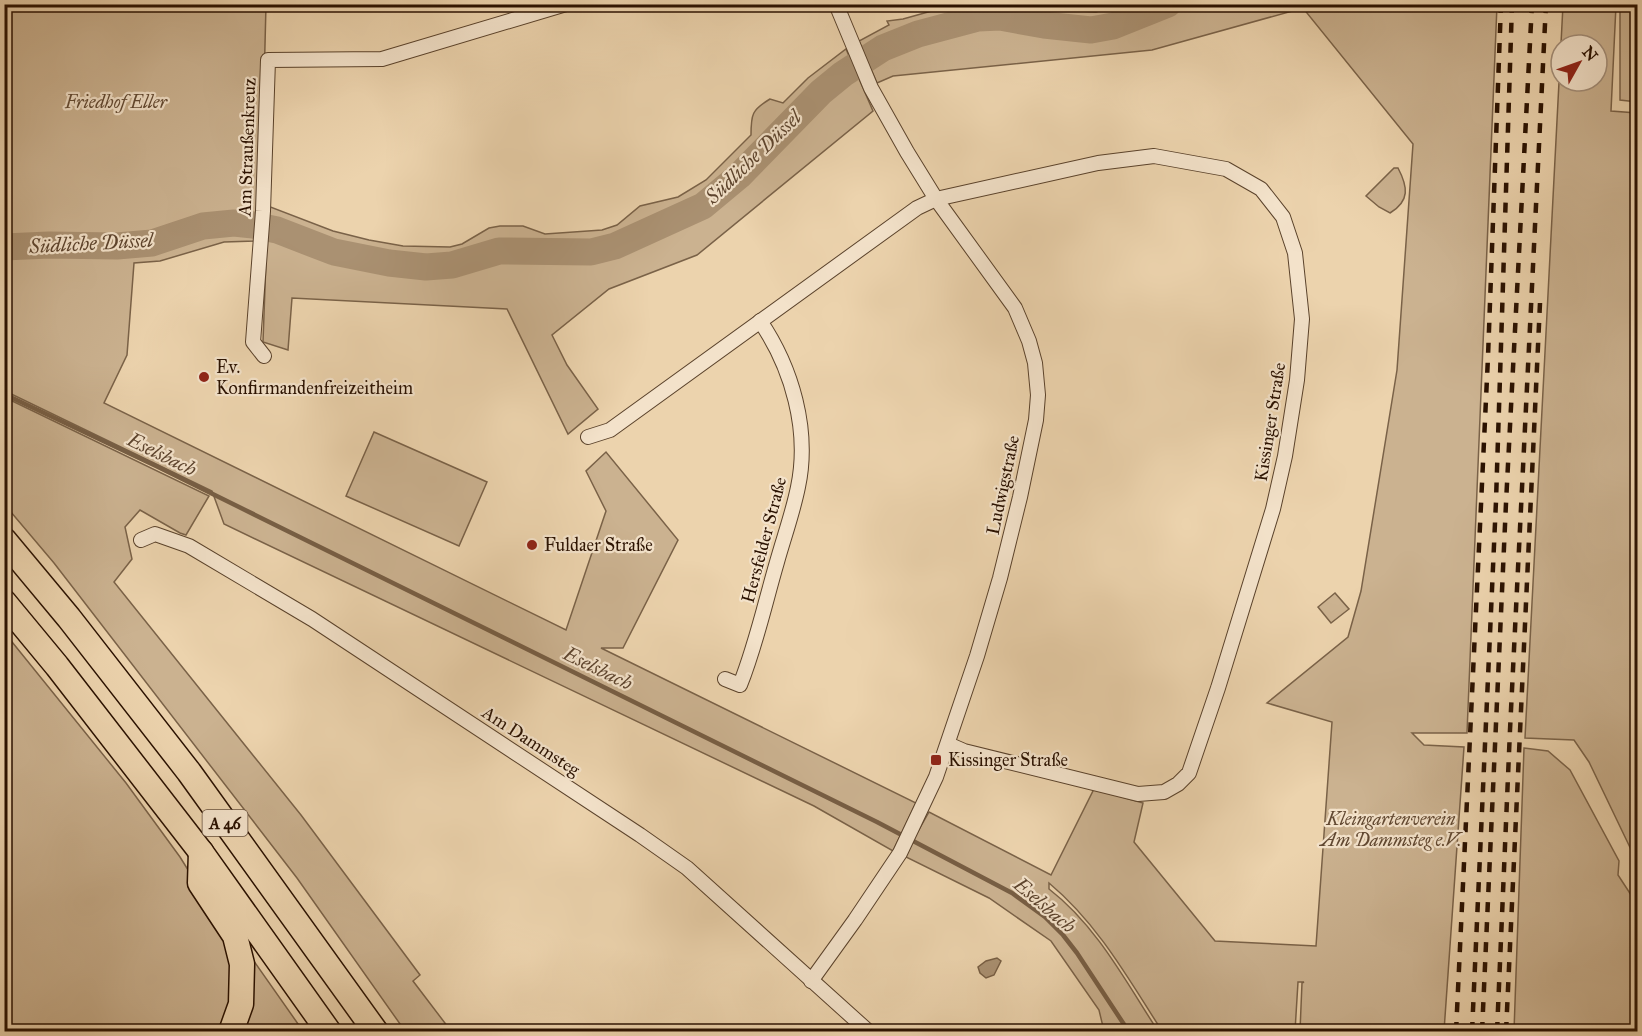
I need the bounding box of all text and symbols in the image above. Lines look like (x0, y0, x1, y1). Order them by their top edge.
north arrow (1549, 33, 1609, 93)
text: N (1578, 42, 1602, 65)
street label: Am Straußenkreuz (234, 77, 260, 218)
park label: Friedhof Eller (64, 91, 169, 113)
water label: Südliche Düssel (699, 104, 807, 209)
water label: Südliche Düssel (28, 228, 155, 258)
place label: Ev. Konfirmandenfreizeitheim (216, 356, 413, 399)
street label: Kissinger Straße (1250, 361, 1291, 483)
marker: Ev. Konfirmandenfreizeitheim (197, 370, 211, 384)
water label: Eselsbach (123, 427, 201, 481)
street label: Ludwigstraße (982, 433, 1025, 537)
street label: Hersfelder Straße (737, 475, 791, 605)
place label: Fuldaer Straße (544, 534, 653, 556)
marker: Fuldaer Straße (525, 538, 539, 552)
water label: Eselsbach (559, 641, 637, 695)
street label: Am Dammsteg (477, 701, 584, 782)
place label: Kissinger Straße (948, 749, 1068, 772)
marker: Kissinger Straße (929, 753, 943, 767)
park label: Kleingartenverein Am Dammsteg e.V. (1319, 808, 1463, 851)
road number: A 46 (202, 810, 248, 836)
water label: Eselsbach (1008, 871, 1081, 938)

